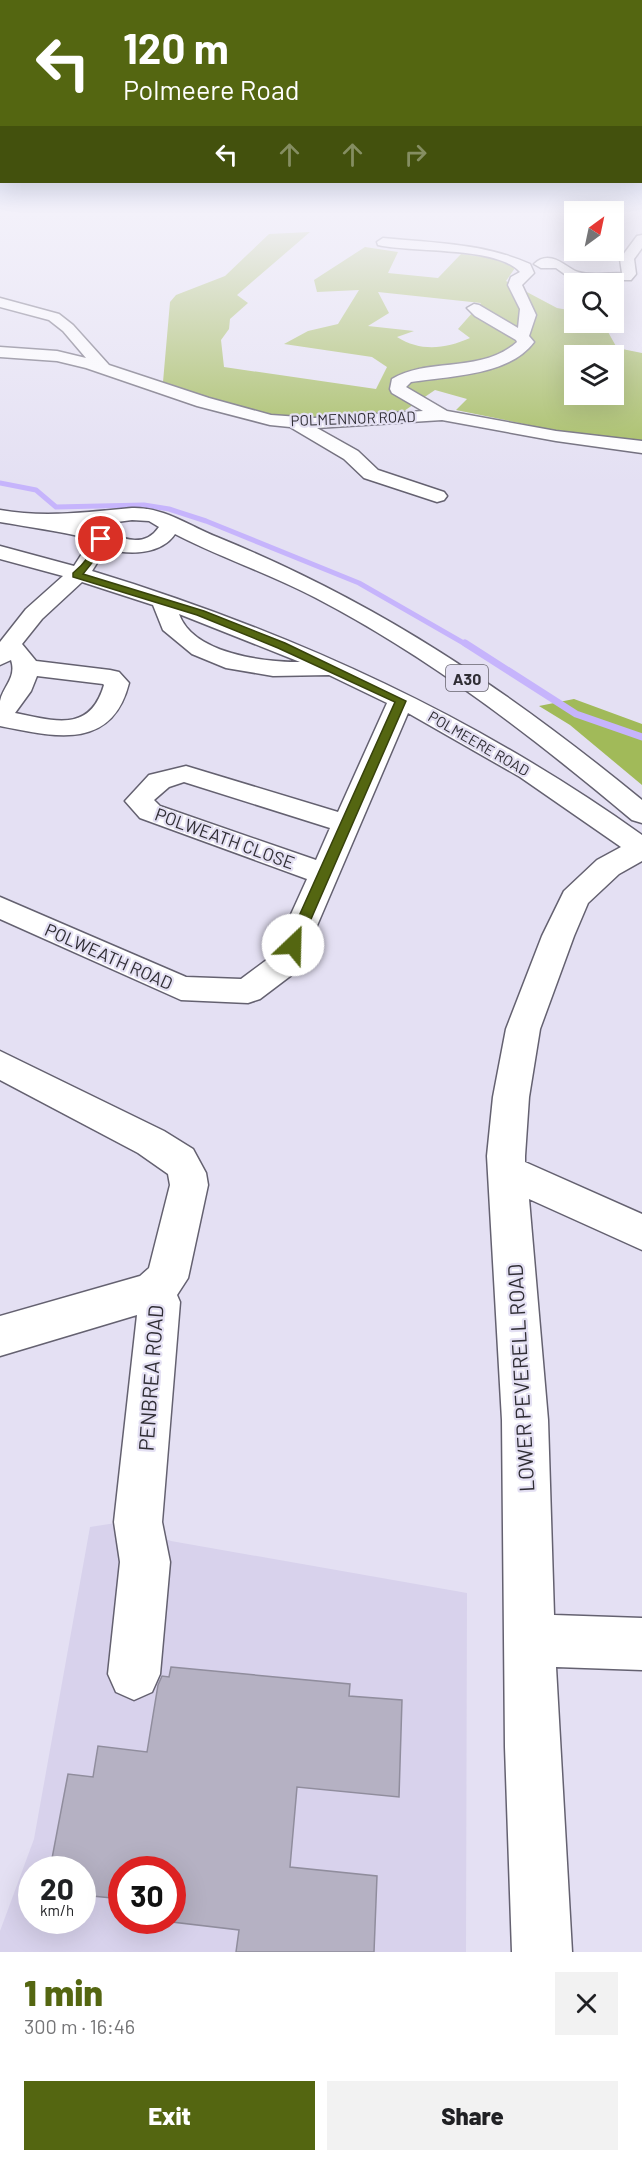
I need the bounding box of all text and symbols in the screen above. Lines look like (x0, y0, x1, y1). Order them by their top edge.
text: 120 m (123, 22, 229, 72)
icon: left (24, 24, 102, 102)
text: Polmeere Road (123, 73, 300, 105)
icon: left (210, 138, 243, 171)
icon: ahead (273, 138, 306, 171)
icon: ahead (336, 138, 369, 171)
icon: right (399, 138, 432, 171)
north arrow (564, 201, 624, 261)
map controls (564, 201, 624, 405)
button: search (564, 273, 624, 333)
button: layers (564, 345, 624, 405)
street label: POLMENNOR ROAD (290, 407, 416, 429)
pin (75, 513, 126, 564)
icon: arrive (84, 522, 117, 555)
road number: A30 (446, 665, 488, 691)
street label: POLMEERE ROAD (425, 707, 533, 779)
street label: POLWEATH CLOSE (152, 803, 298, 873)
position arrow (261, 913, 325, 977)
street label: POLWEATH ROAD (42, 918, 176, 994)
street label: LOWER PEVERELL ROAD (502, 1263, 538, 1493)
street label: PENBREA ROAD (132, 1304, 168, 1452)
speed limit sign: 30 (108, 1856, 186, 1934)
text: 20 (40, 1870, 74, 1906)
text: km/h (40, 1901, 74, 1919)
text: 1 min (24, 1970, 103, 2013)
button: close (555, 1972, 618, 2035)
text: 300 m · 16:46 (24, 2014, 135, 2038)
button: Exit (24, 2081, 315, 2150)
button: Share (327, 2081, 618, 2150)

